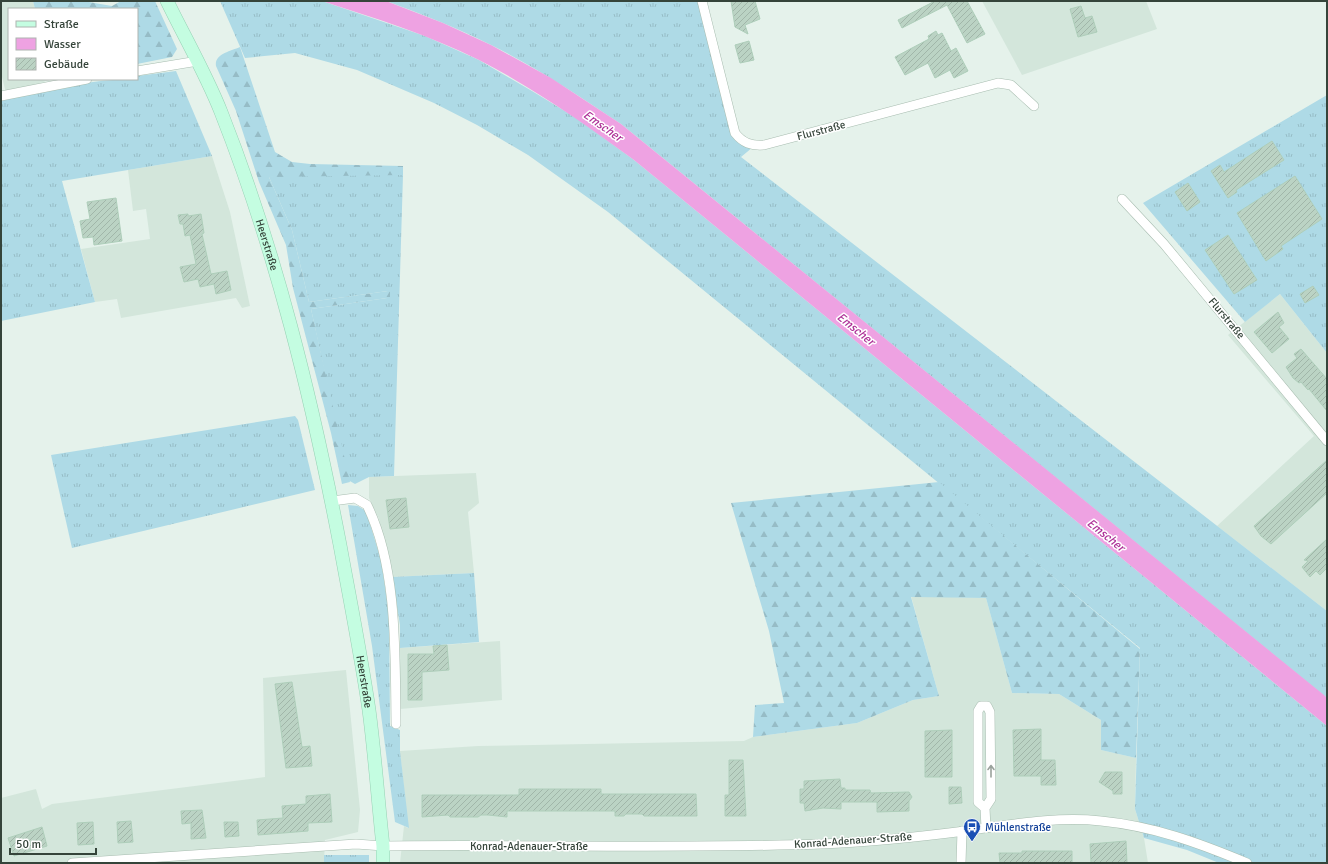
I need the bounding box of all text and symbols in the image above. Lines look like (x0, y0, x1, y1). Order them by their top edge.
legend (8, 8, 138, 80)
text: Straße (44, 17, 79, 32)
text: Wasser (44, 37, 81, 52)
text: Gebäude (44, 57, 89, 72)
water label: Emscher (580, 108, 626, 146)
street label: Flurstraße (796, 118, 847, 143)
street label: Heerstraße (253, 217, 281, 272)
street label: Flurstraße (1206, 295, 1248, 341)
water label: Emscher (834, 310, 879, 350)
water label: Emscher (1084, 516, 1129, 556)
street label: Heerstraße (353, 654, 375, 709)
one-way arrow (987, 765, 995, 778)
bus stop icon: Mühlenstraße (962, 817, 982, 842)
place label: Mühlenstraße (985, 821, 1051, 834)
scale bar (10, 830, 96, 856)
street label: Konrad-Adenauer-Straße (794, 830, 912, 851)
text: 50 m (16, 837, 41, 852)
street label: Konrad-Adenauer-Straße (470, 840, 588, 853)

